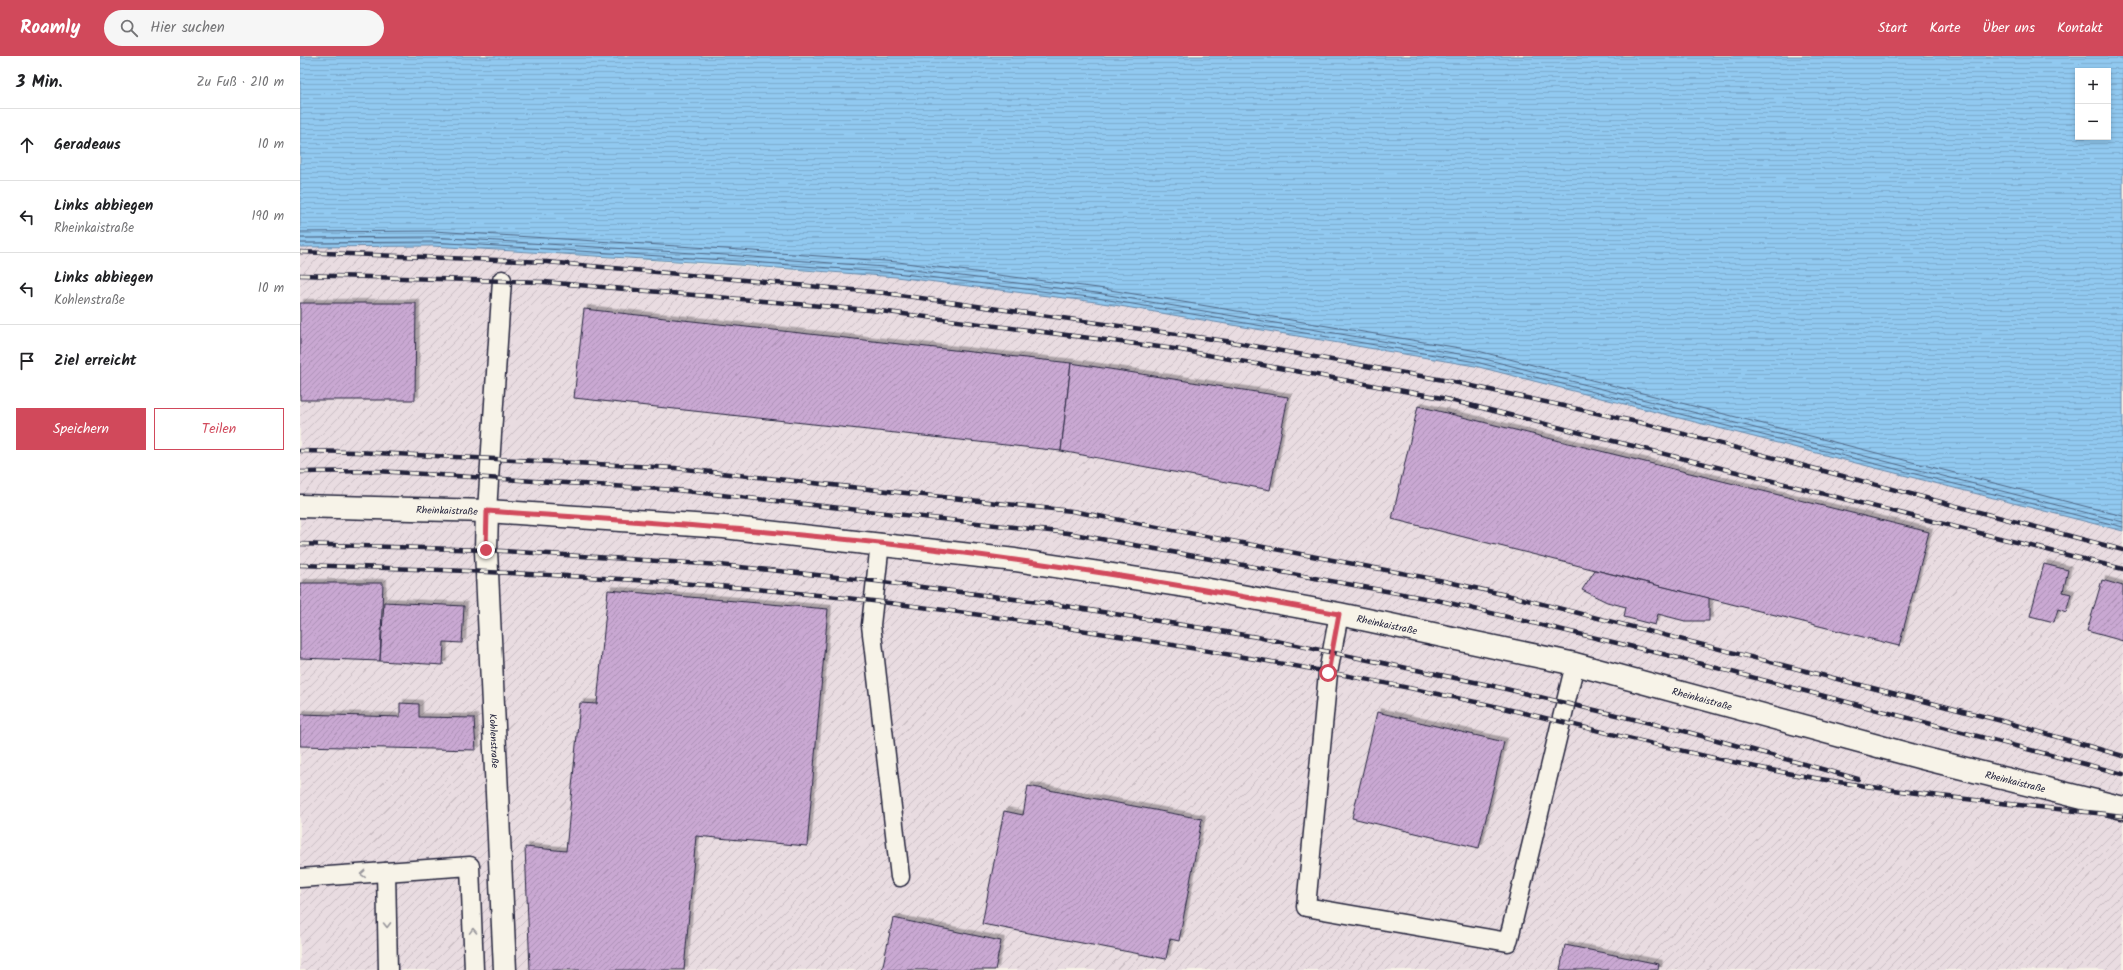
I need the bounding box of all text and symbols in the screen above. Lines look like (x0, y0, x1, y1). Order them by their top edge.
search box (104, 10, 384, 46)
text: Roamly (20, 13, 80, 43)
text: Hier suchen (150, 16, 225, 40)
icon: search (118, 17, 140, 39)
text: Start (1878, 17, 1907, 39)
text: Karte (1929, 17, 1961, 39)
text: Über uns (1983, 17, 2035, 39)
text: Kontakt (2057, 17, 2103, 39)
map controls (2075, 68, 2111, 140)
button: + (2075, 68, 2111, 104)
text: 3 Min. (16, 69, 63, 96)
text: Zu Fuß · 210 m (197, 72, 284, 93)
button: − (2075, 104, 2111, 140)
text: Geradeaus (54, 133, 121, 157)
icon: ahead (16, 134, 38, 156)
text: 10 m (258, 134, 284, 155)
text: Links abbiegen (54, 194, 153, 218)
icon: left (16, 206, 38, 228)
text: 190 m (252, 206, 284, 227)
text: Rheinkaistraße (54, 218, 134, 239)
text: Links abbiegen (54, 266, 153, 290)
icon: left (16, 278, 38, 300)
text: 10 m (258, 278, 284, 299)
text: Kohlenstraße (54, 290, 125, 311)
text: Ziel erreicht (54, 349, 137, 373)
icon: arrive (16, 350, 38, 372)
button: Speichern (16, 408, 146, 450)
button: Teilen (154, 408, 284, 450)
street label: Rheinkaistraße (416, 502, 479, 520)
route end (477, 541, 495, 559)
street label: Rheinkaistraße (1355, 611, 1419, 639)
route start (1319, 664, 1337, 682)
street label: Rheinkaistraße (1670, 684, 1734, 715)
street label: Kohlenstraße (484, 713, 503, 769)
street label: Rheinkaistraße (1983, 767, 2048, 798)
one-way arrow (360, 869, 366, 878)
one-way arrow (383, 922, 391, 928)
one-way arrow (468, 928, 477, 934)

